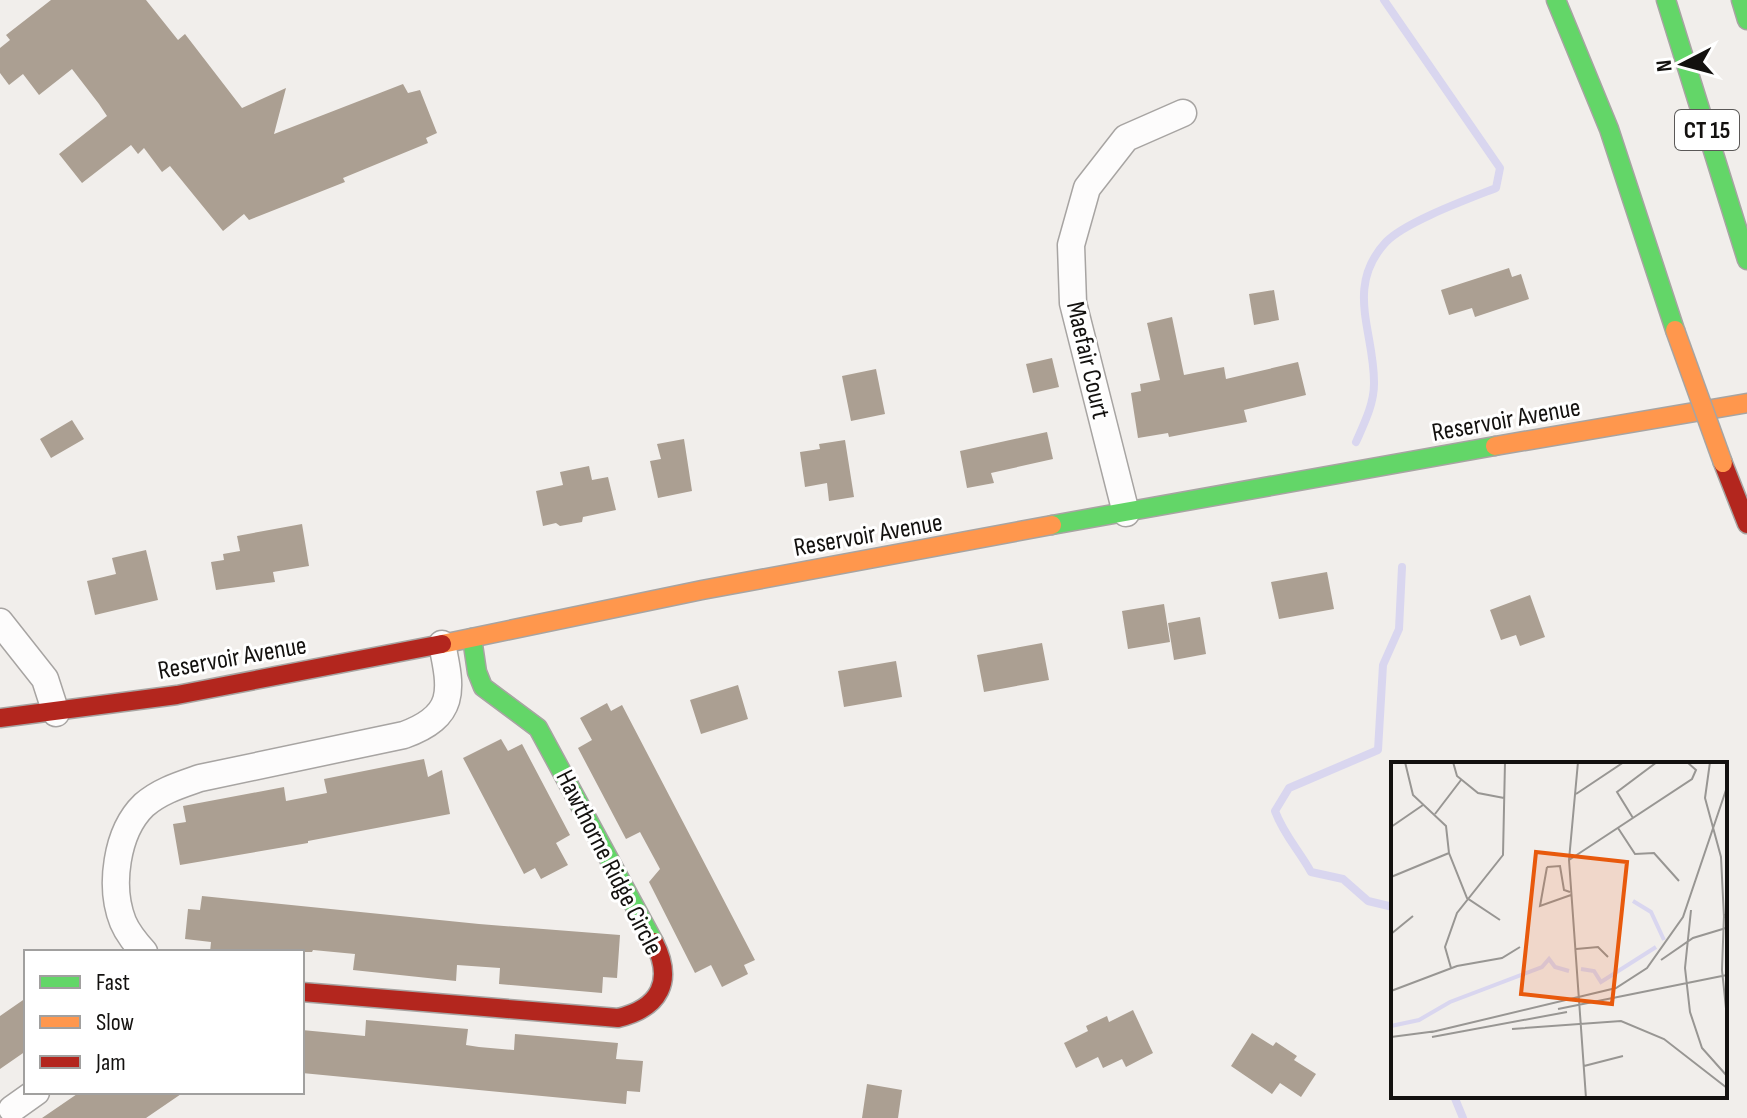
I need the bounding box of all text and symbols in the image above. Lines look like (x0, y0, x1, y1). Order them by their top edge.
north arrow (1643, 24, 1723, 104)
text: N (1651, 59, 1679, 73)
road number: CT 15 (1675, 110, 1739, 150)
street label: Maefair Court (1059, 299, 1116, 422)
street label: Reservoir Avenue (1430, 392, 1583, 449)
street label: Reservoir Avenue (792, 507, 945, 564)
street label: Reservoir Avenue (156, 630, 309, 687)
inset map (1391, 762, 1727, 1098)
street label: Hawthorne Ridge Circle (549, 765, 669, 960)
legend (24, 950, 304, 1094)
text: Fast (96, 968, 130, 997)
text: Slow (96, 1008, 134, 1037)
text: Jam (95, 1048, 126, 1077)

